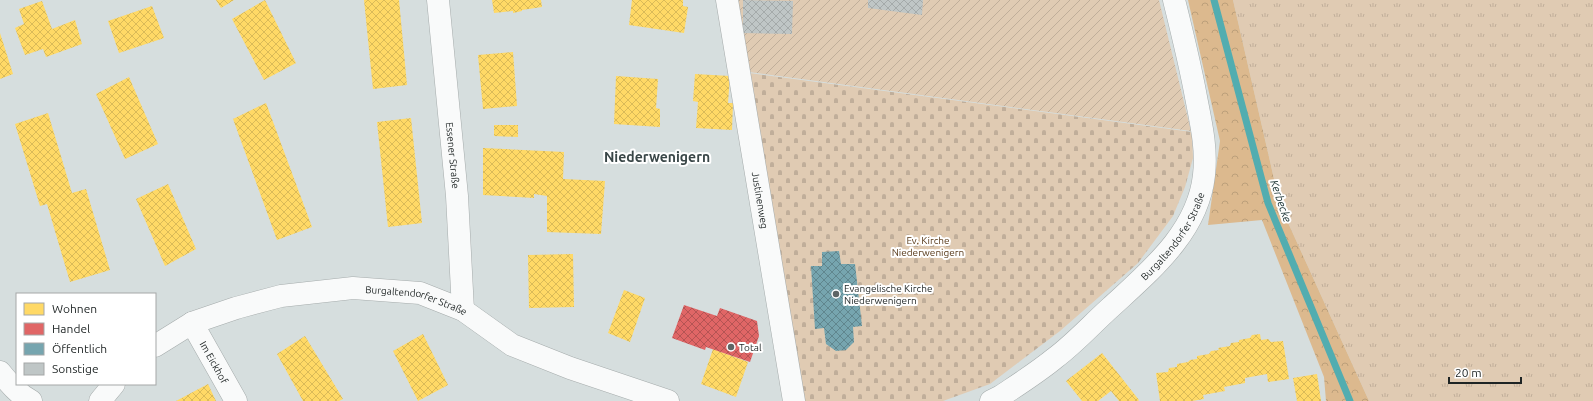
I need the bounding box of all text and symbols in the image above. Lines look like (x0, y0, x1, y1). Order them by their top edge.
street label: Essener Straße (444, 121, 462, 189)
district label: Niederwenigern (604, 149, 710, 165)
street label: Justinenweg (750, 171, 771, 229)
water label: Kerbecke (1268, 178, 1294, 224)
street label: Burgaltendorfer Straße (1138, 191, 1206, 282)
park label: Ev. Kirche Niederwenigern (892, 235, 964, 258)
street label: Burgaltendorfer Straße (365, 283, 470, 317)
place label: Evangelische Kirche Niederwenigern (844, 283, 932, 306)
marker: Evangelische Kirche Niederwenigern (831, 289, 841, 299)
legend (16, 293, 156, 385)
text: Wohnen (52, 302, 97, 315)
text: Handel (52, 322, 90, 335)
street label: Im Eickhof (198, 339, 230, 385)
text: Öffentlich (52, 342, 107, 355)
marker: Total (726, 342, 736, 352)
place label: Total (739, 342, 762, 353)
scale bar (1449, 359, 1521, 385)
text: Sonstige (52, 362, 99, 375)
text: 20 m (1455, 366, 1482, 379)

